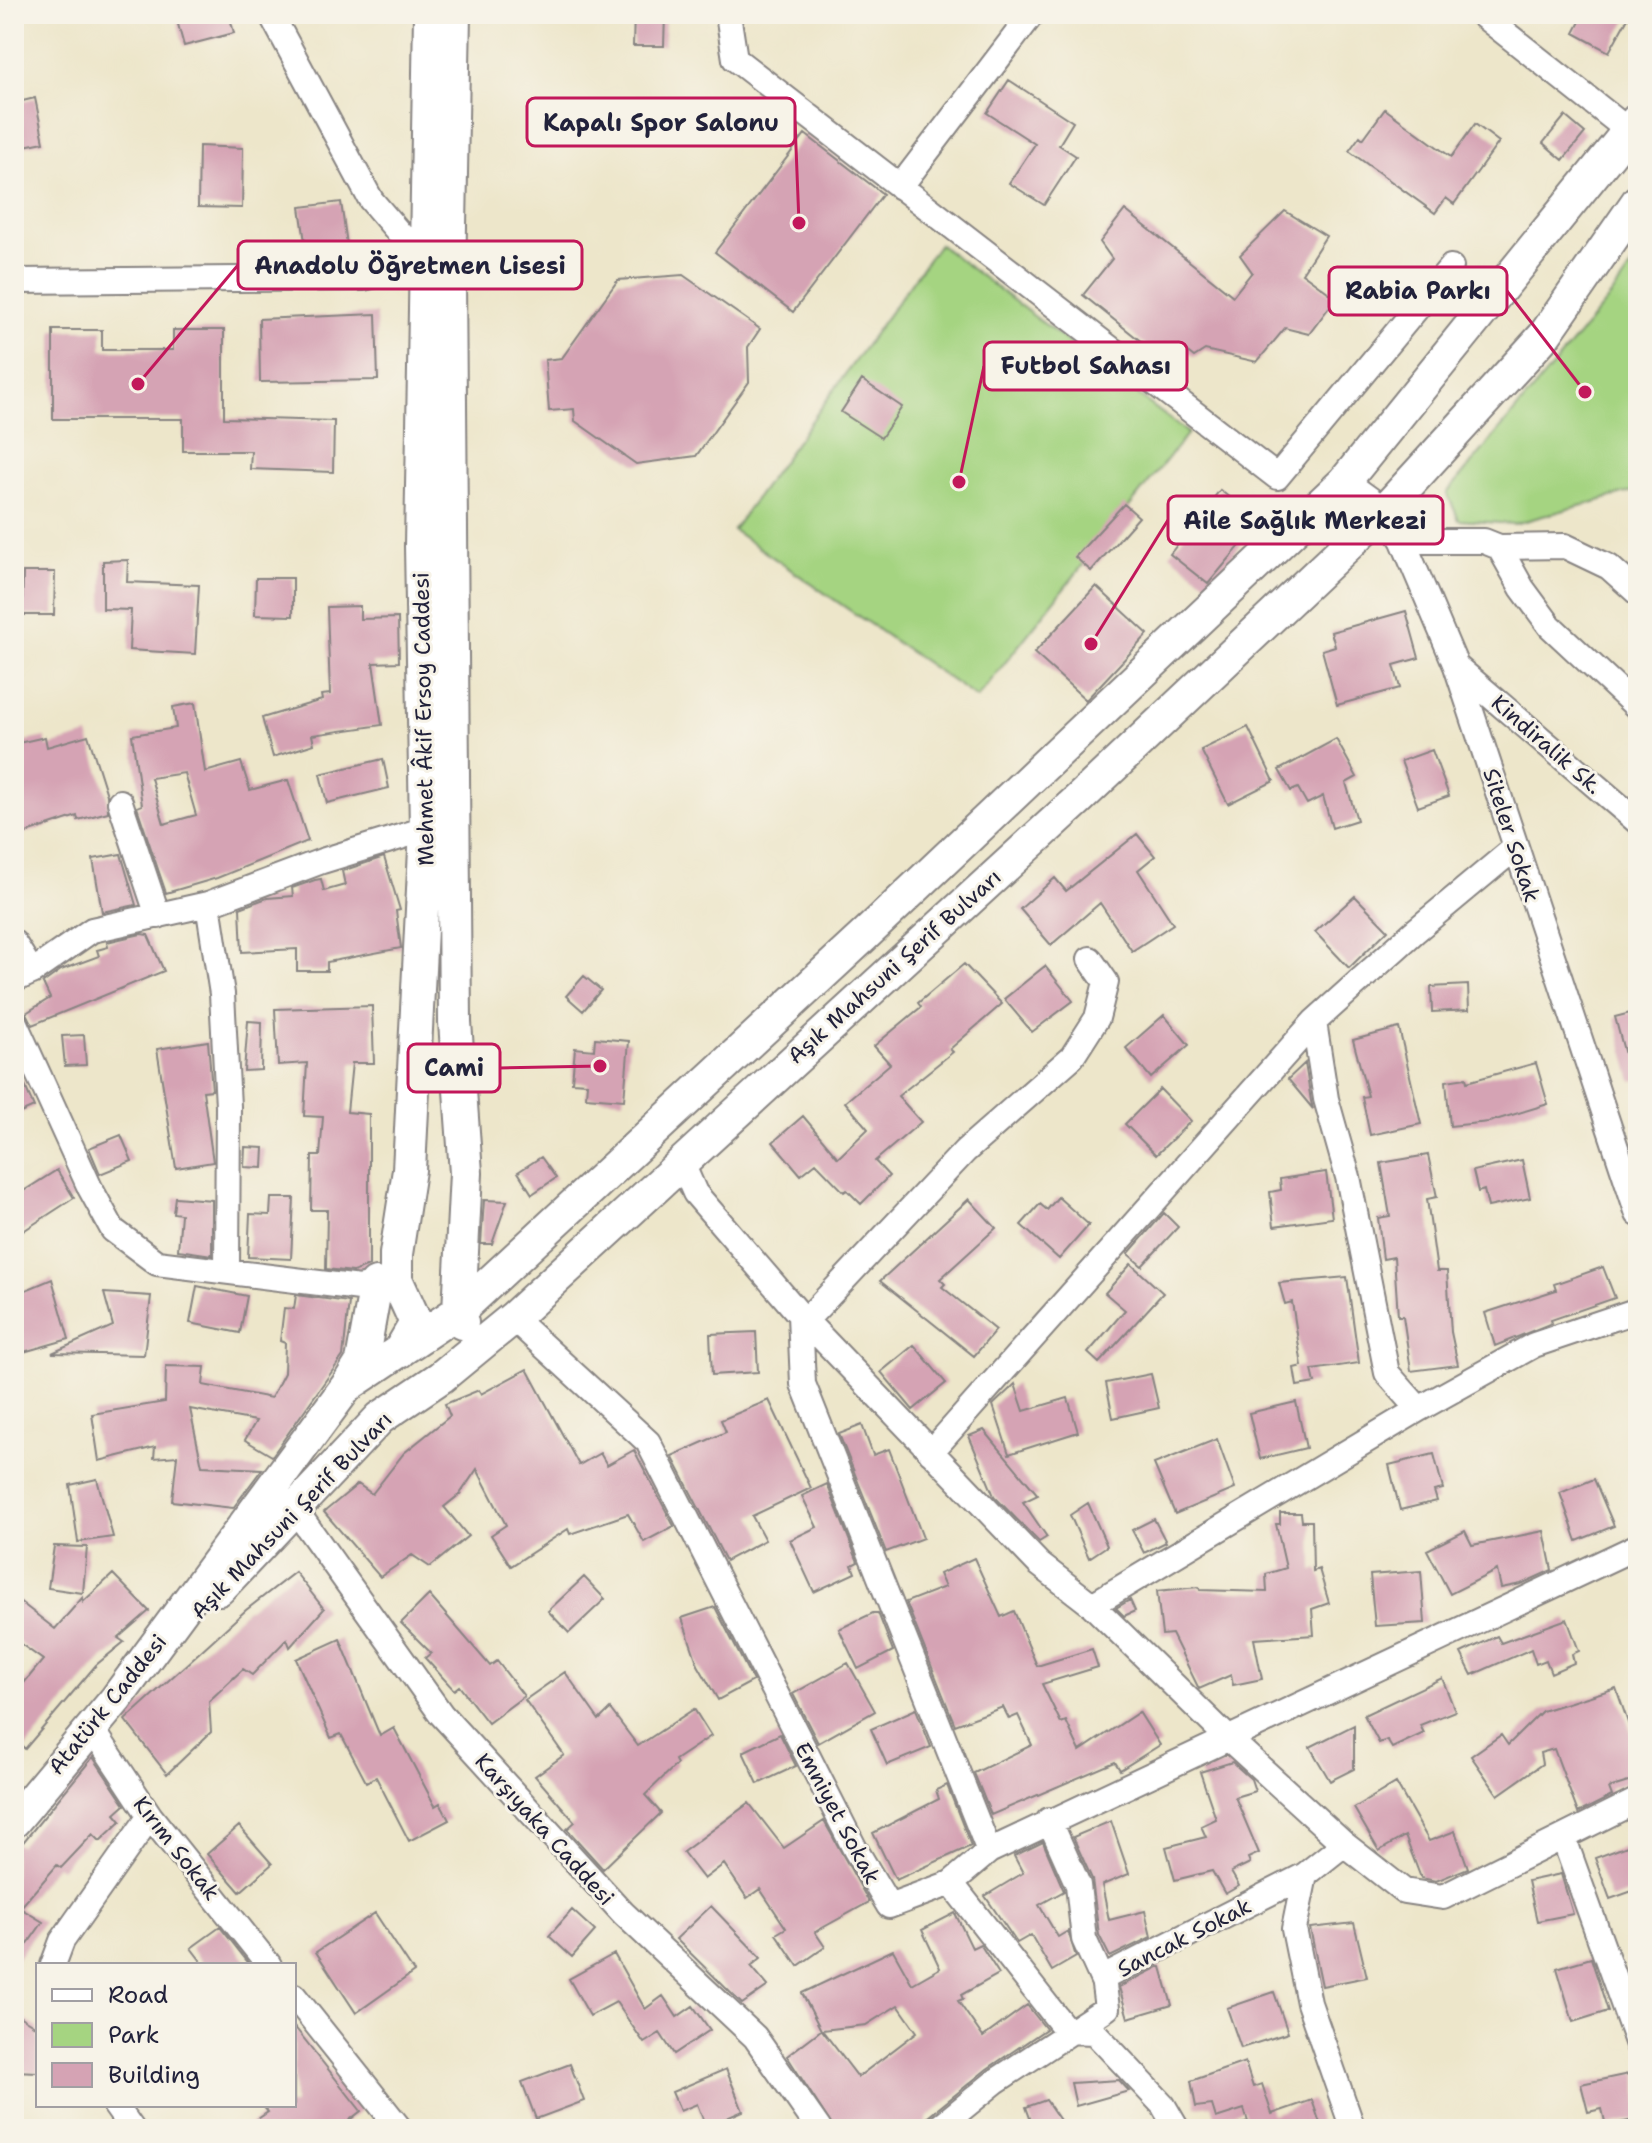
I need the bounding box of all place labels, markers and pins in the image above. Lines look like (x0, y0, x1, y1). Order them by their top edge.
callout: Kapalı Spor Salonu (527, 98, 795, 146)
callout: Anadolu Öğretmen Lisesi (238, 241, 582, 289)
callout: Rabia Parkı (1329, 267, 1507, 315)
callout: Futbol Sahası (984, 342, 1187, 390)
callout: Aile Sağlık Merkezi (1168, 496, 1443, 544)
callout: Cami (408, 1044, 500, 1092)

